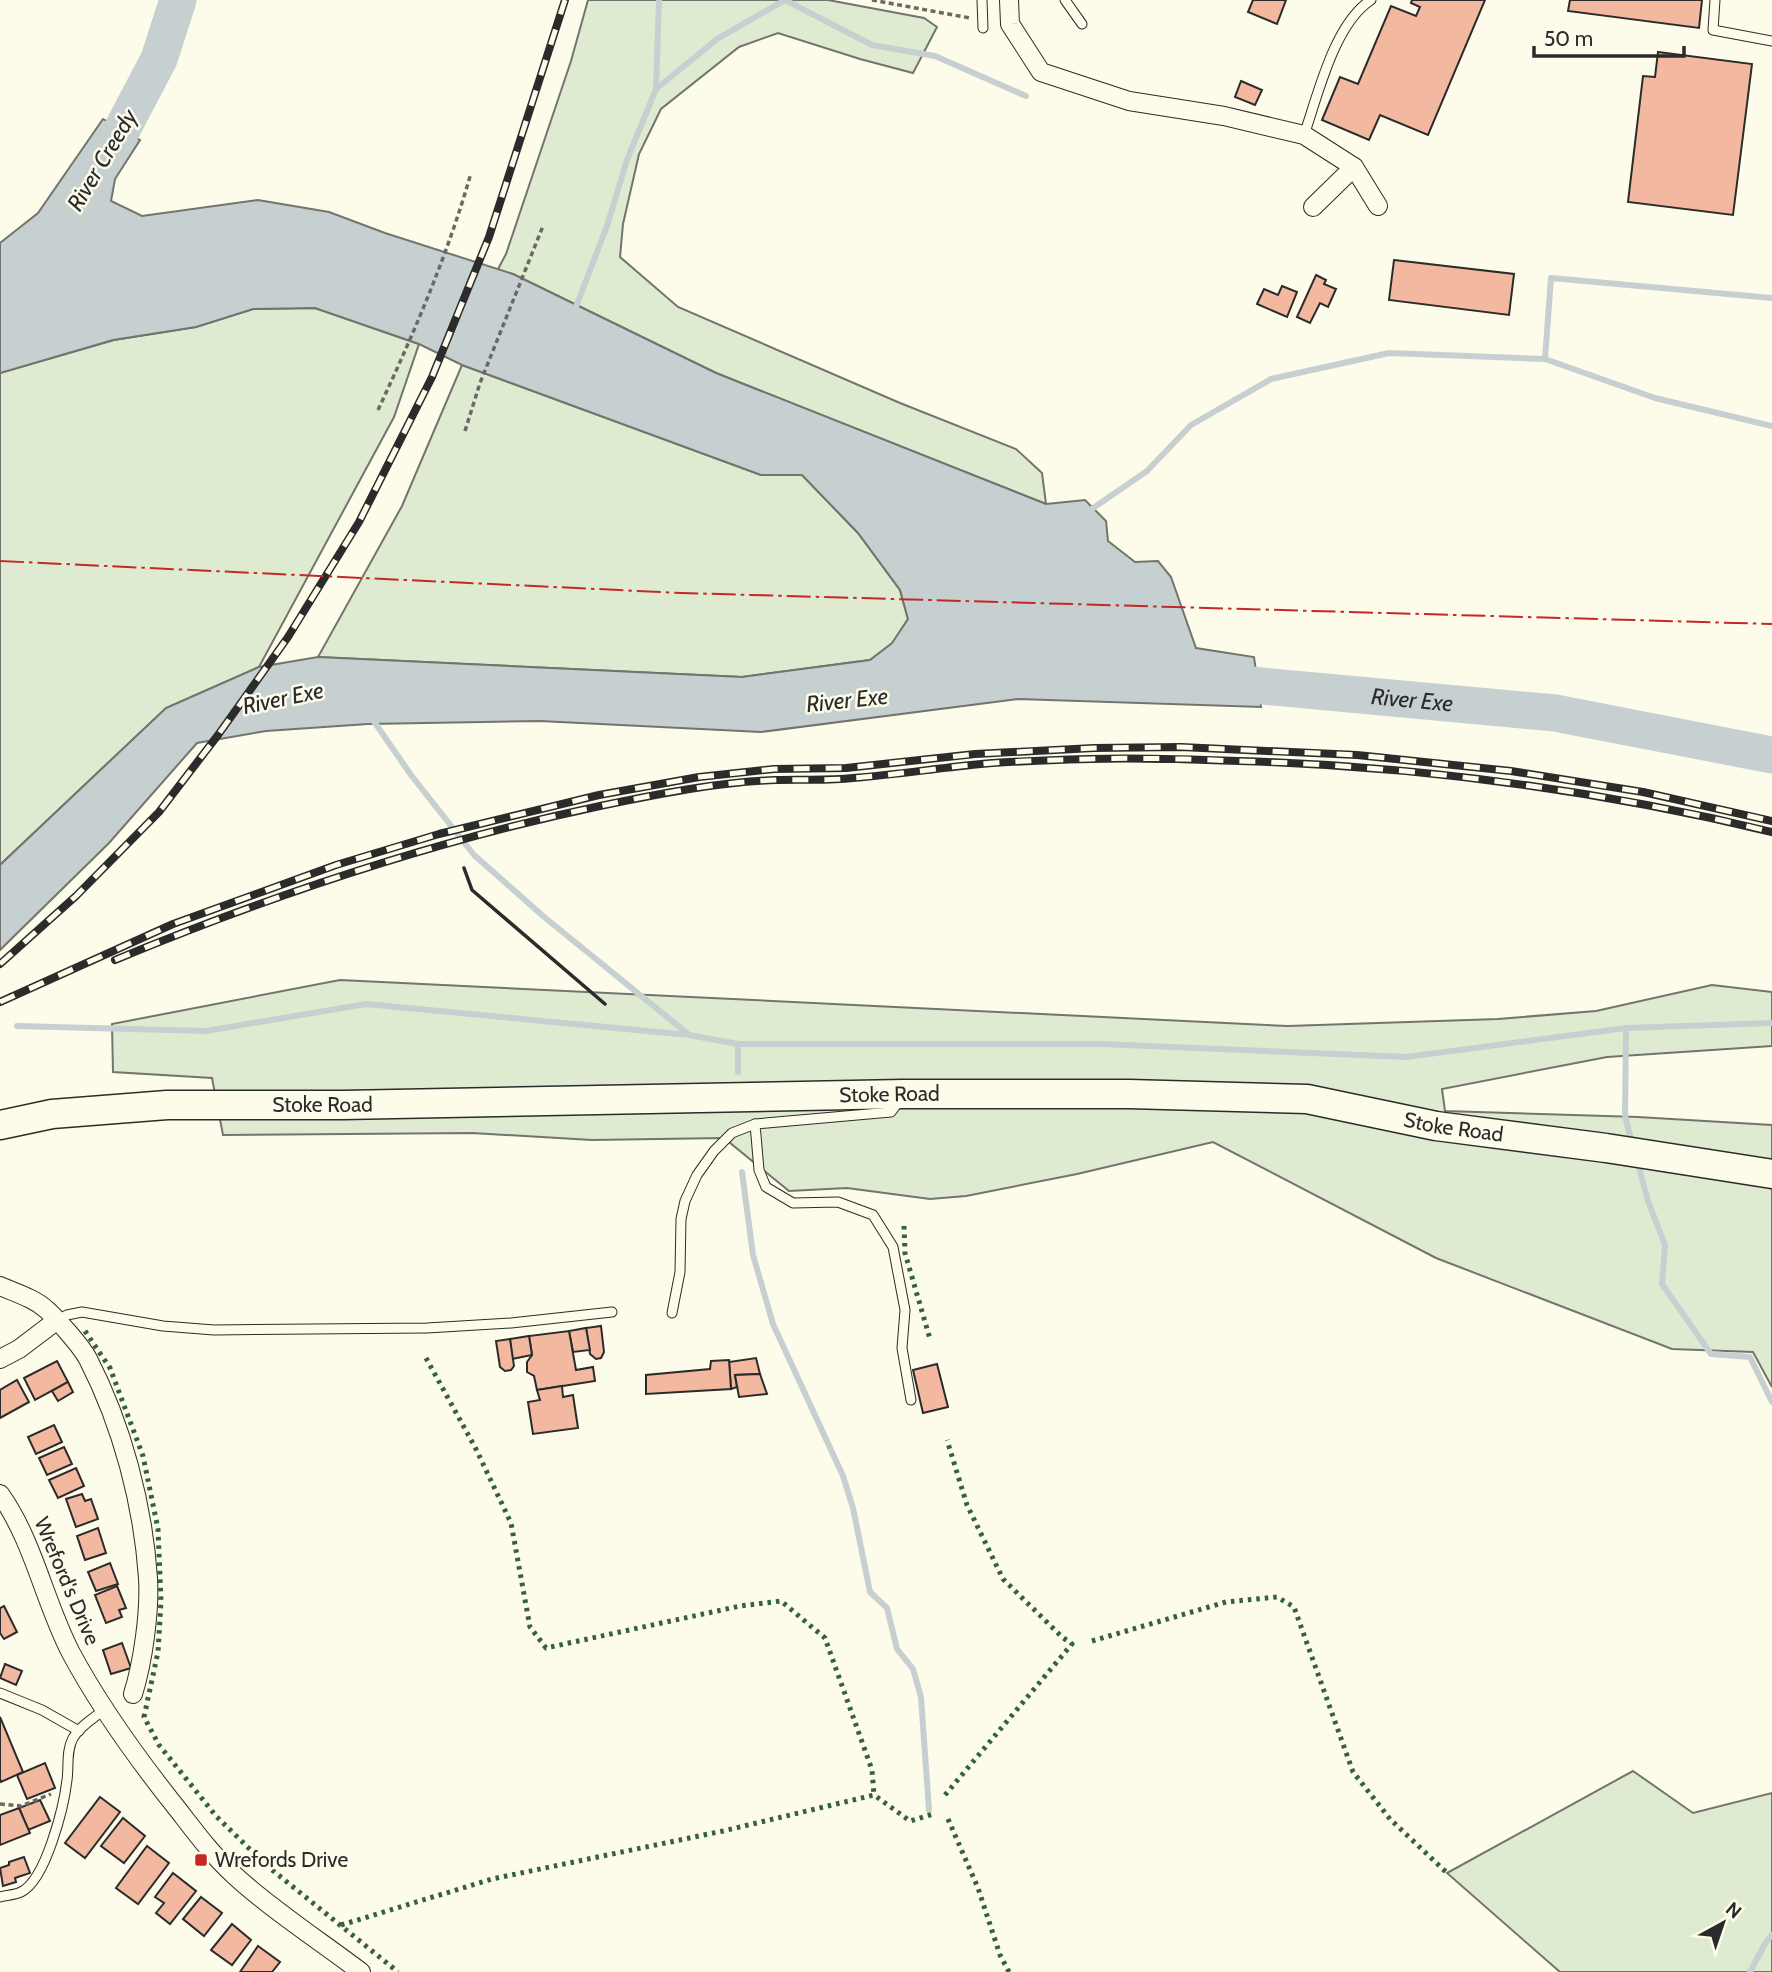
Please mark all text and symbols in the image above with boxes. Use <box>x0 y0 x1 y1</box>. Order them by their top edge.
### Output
scale bar <box>1534 14 1684 58</box>
text: 50 m <box>1544 26 1593 51</box>
water label: River Creedy <box>61 103 144 216</box>
water label: River Exe <box>240 676 326 720</box>
water label: River Exe <box>805 682 889 718</box>
water label: River Exe <box>1370 682 1454 718</box>
street label: Stoke Road <box>839 1081 940 1107</box>
street label: Stoke Road <box>272 1091 373 1117</box>
street label: Stoke Road <box>1401 1107 1505 1147</box>
street label: Wreford's Drive <box>29 1513 106 1649</box>
place label: Wrefords Drive <box>215 1847 348 1872</box>
marker: Wrefords Drive <box>193 1852 209 1868</box>
north arrow <box>1688 1888 1758 1958</box>
text: N <box>1721 1897 1746 1923</box>

